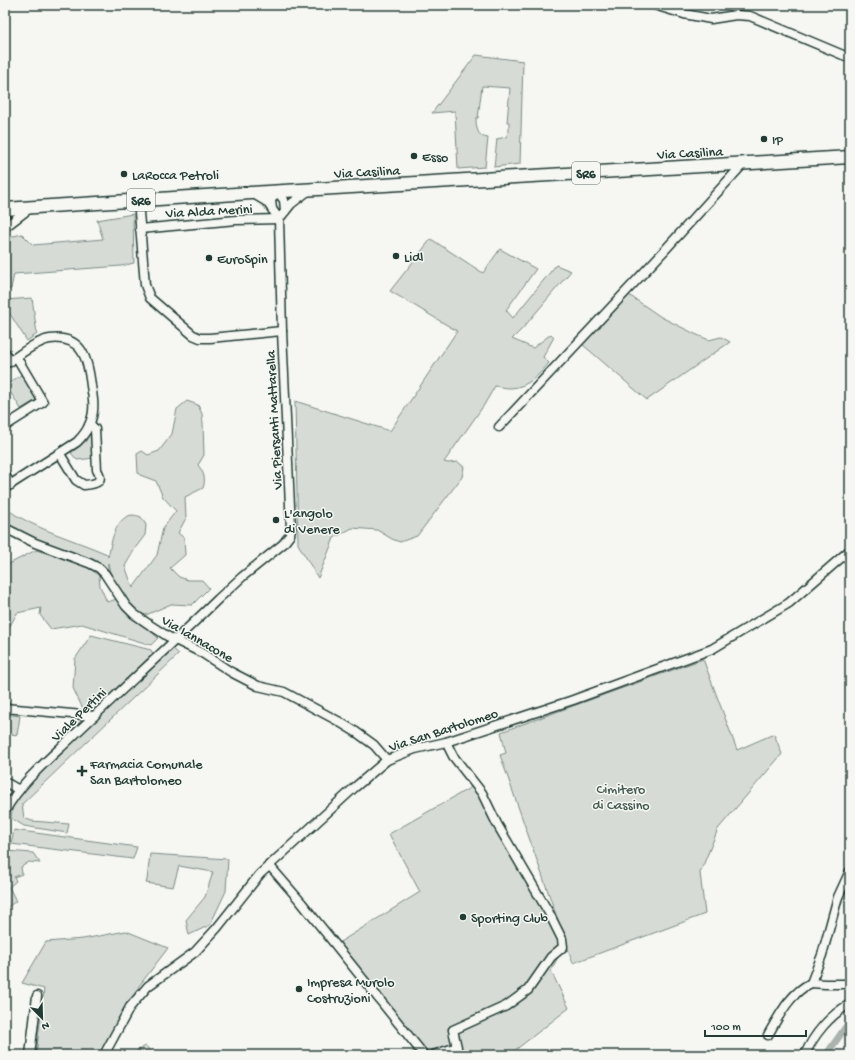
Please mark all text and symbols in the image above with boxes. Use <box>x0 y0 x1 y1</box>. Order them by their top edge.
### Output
place label: IP <box>772 133 783 150</box>
marker: IP <box>759 134 769 144</box>
street label: Via Casilina <box>656 144 725 165</box>
place label: Esso <box>422 150 448 167</box>
marker: Esso <box>409 151 419 161</box>
road number: SR6 <box>572 162 600 184</box>
street label: Via Casilina <box>333 163 402 184</box>
place label: LaRocca Petroli <box>132 168 219 185</box>
marker: LaRocca Petroli <box>119 169 129 179</box>
road number: SR6 <box>127 189 155 211</box>
street label: Via Alda Merini <box>164 202 253 223</box>
place label: Lidl <box>404 250 423 267</box>
marker: Lidl <box>391 251 401 261</box>
place label: EuroSpin <box>217 252 268 269</box>
marker: EuroSpin <box>204 253 214 263</box>
street label: Via Piersanti Mattarella <box>263 349 288 491</box>
place label: L'angolo di Venere <box>284 506 340 539</box>
marker: L'angolo di Venere <box>271 515 281 525</box>
street label: Via Iannacone <box>157 612 236 668</box>
street label: Viale Pertini <box>48 685 111 747</box>
street label: Via San Bartolomeo <box>386 706 501 757</box>
place label: Farmacia Comunale San Bartolomeo <box>89 757 203 790</box>
marker: Farmacia Comunale San Bartolomeo <box>77 766 87 776</box>
park label: Cimitero di Cassino <box>592 782 650 815</box>
place label: Sporting Club <box>471 911 549 928</box>
marker: Sporting Club <box>458 912 468 922</box>
place label: Impresa Murolo Costruzioni <box>307 975 394 1008</box>
marker: Impresa Murolo Costruzioni <box>294 984 304 994</box>
north arrow <box>22 998 62 1038</box>
scale bar <box>705 1012 806 1038</box>
text: N <box>39 1018 51 1032</box>
text: 100 m <box>710 1021 741 1035</box>

